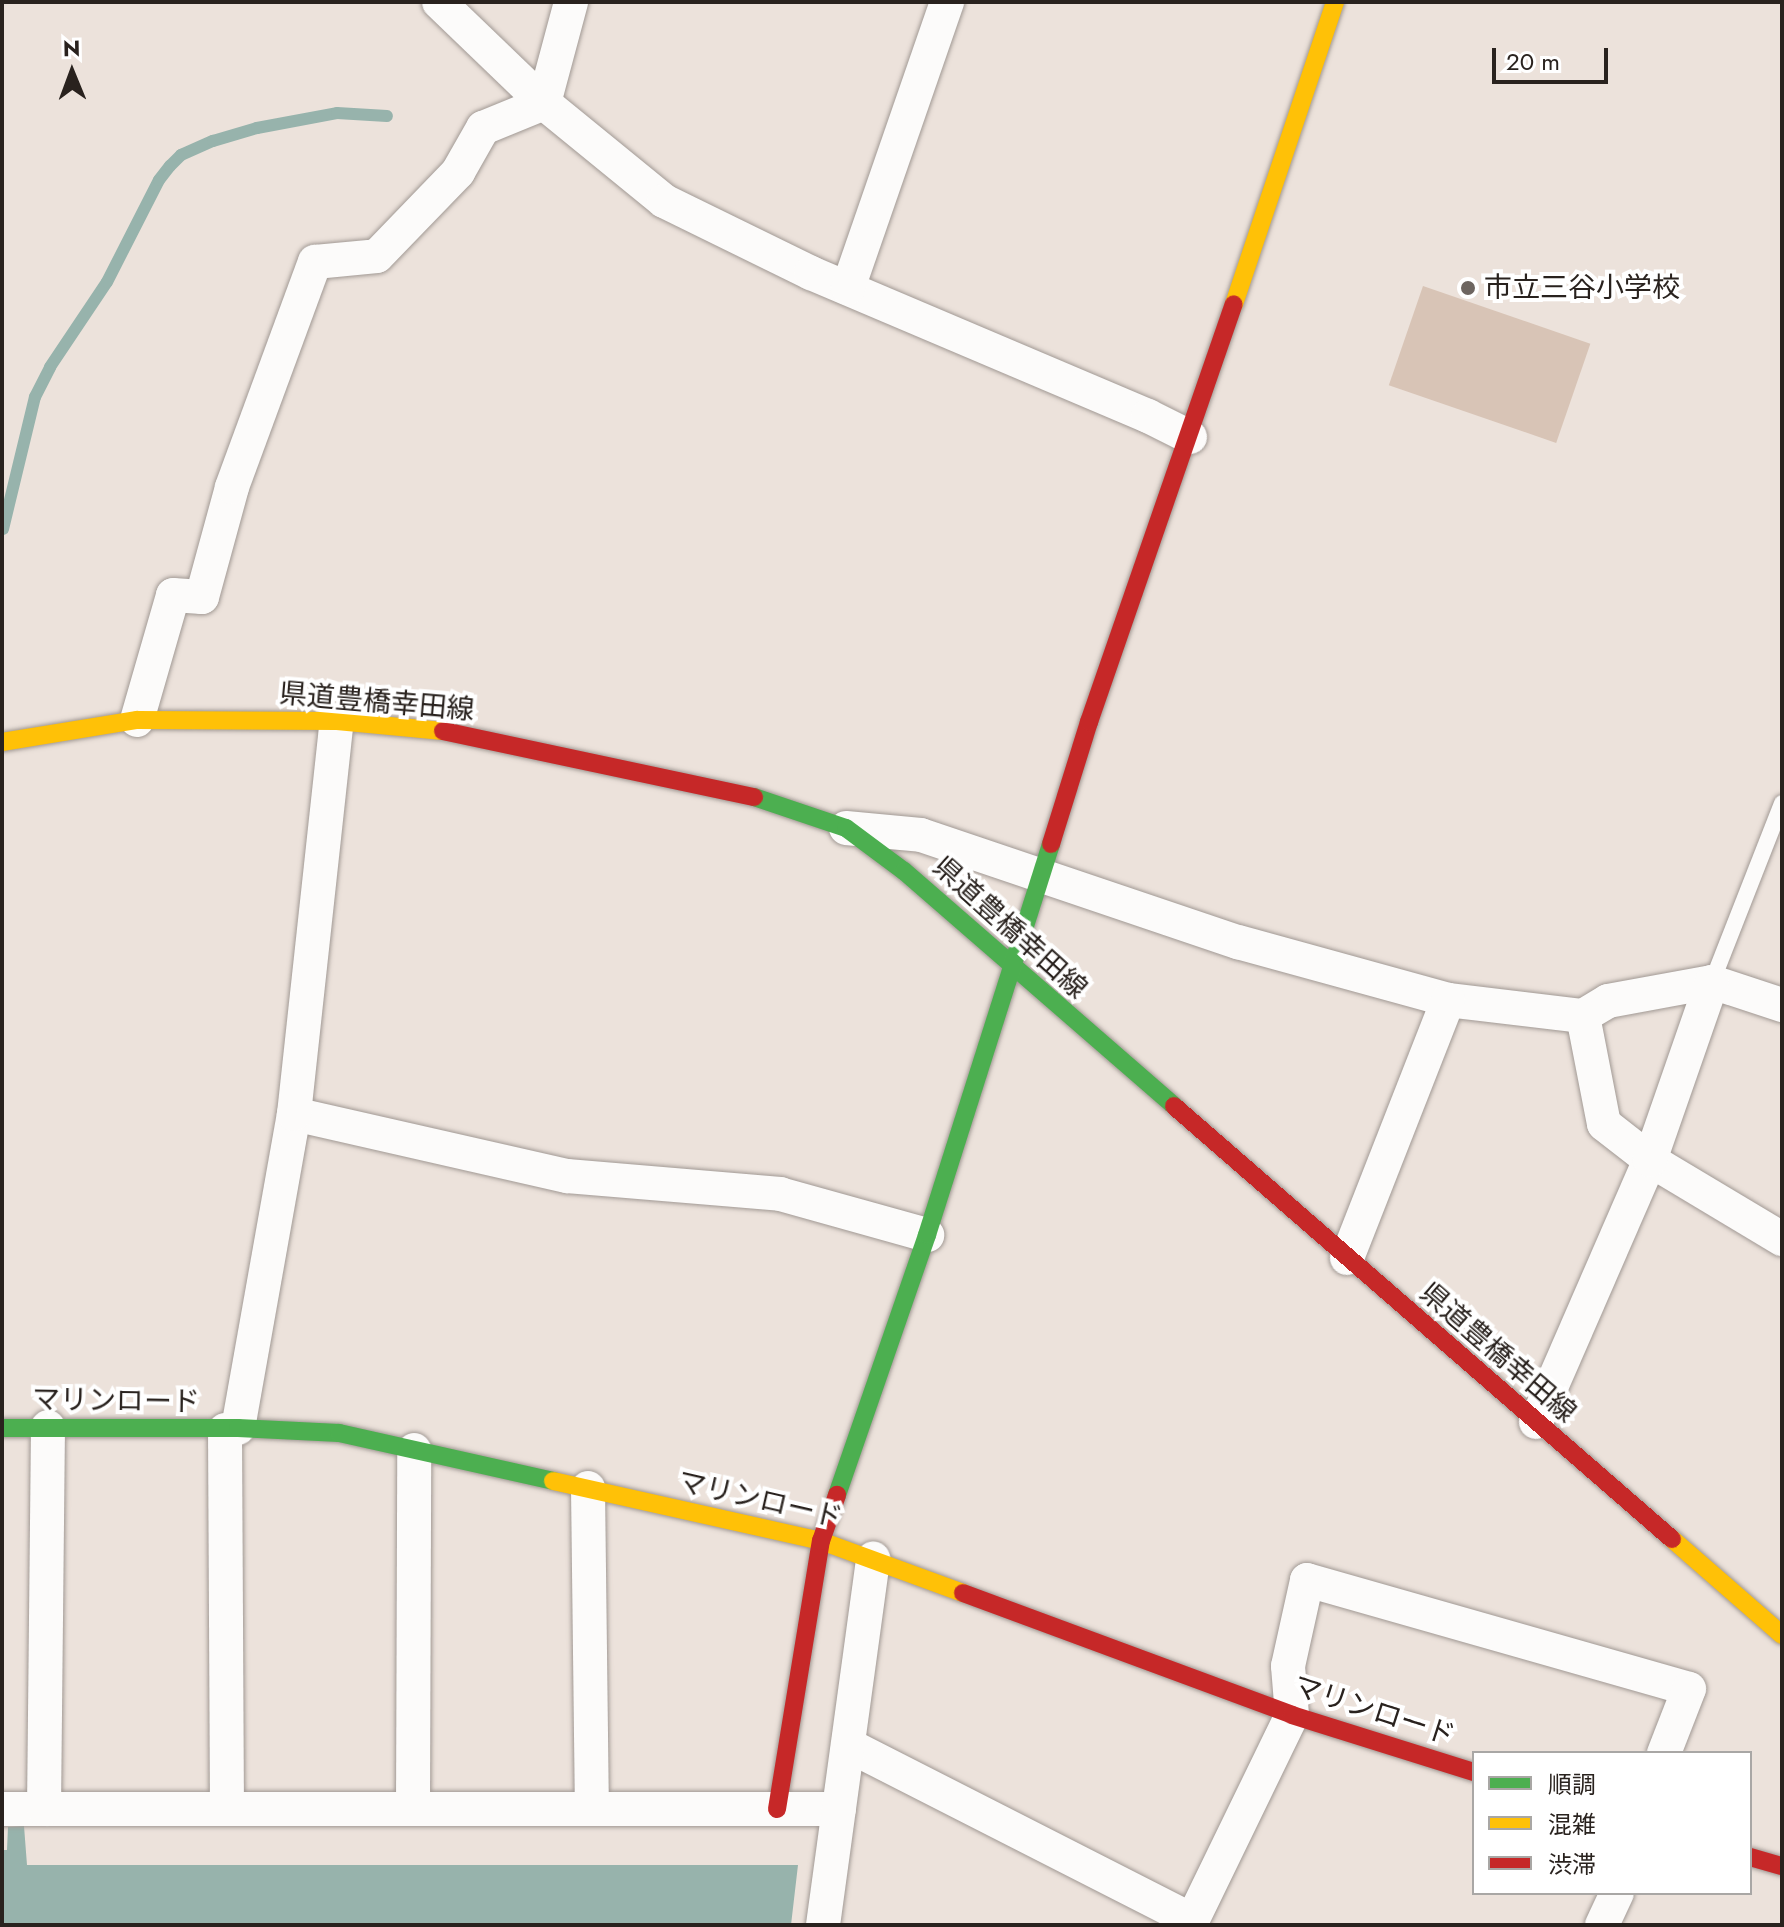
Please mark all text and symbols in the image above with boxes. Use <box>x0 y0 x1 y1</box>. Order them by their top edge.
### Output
north arrow <box>32 32 112 112</box>
text: N <box>63 32 81 64</box>
scale bar <box>1496 32 1612 82</box>
text: 20 m <box>1506 44 1560 79</box>
place label: 市立三谷小学校 <box>1484 271 1680 305</box>
marker: 市立三谷小学校 <box>1459 279 1477 297</box>
street label: 県道豊橋幸田線 <box>278 677 476 727</box>
street label: 県道豊橋幸田線 <box>926 850 1094 1006</box>
street label: 県道豊橋幸田線 <box>1413 1276 1583 1430</box>
street label: マリンロード <box>32 1383 200 1419</box>
street label: マリンロード <box>674 1465 846 1535</box>
street label: マリンロード <box>1289 1669 1459 1753</box>
legend <box>1472 1751 1752 1895</box>
text: 順調 <box>1548 1767 1596 1802</box>
text: 混雑 <box>1548 1807 1596 1842</box>
text: 渋滞 <box>1548 1847 1596 1882</box>

